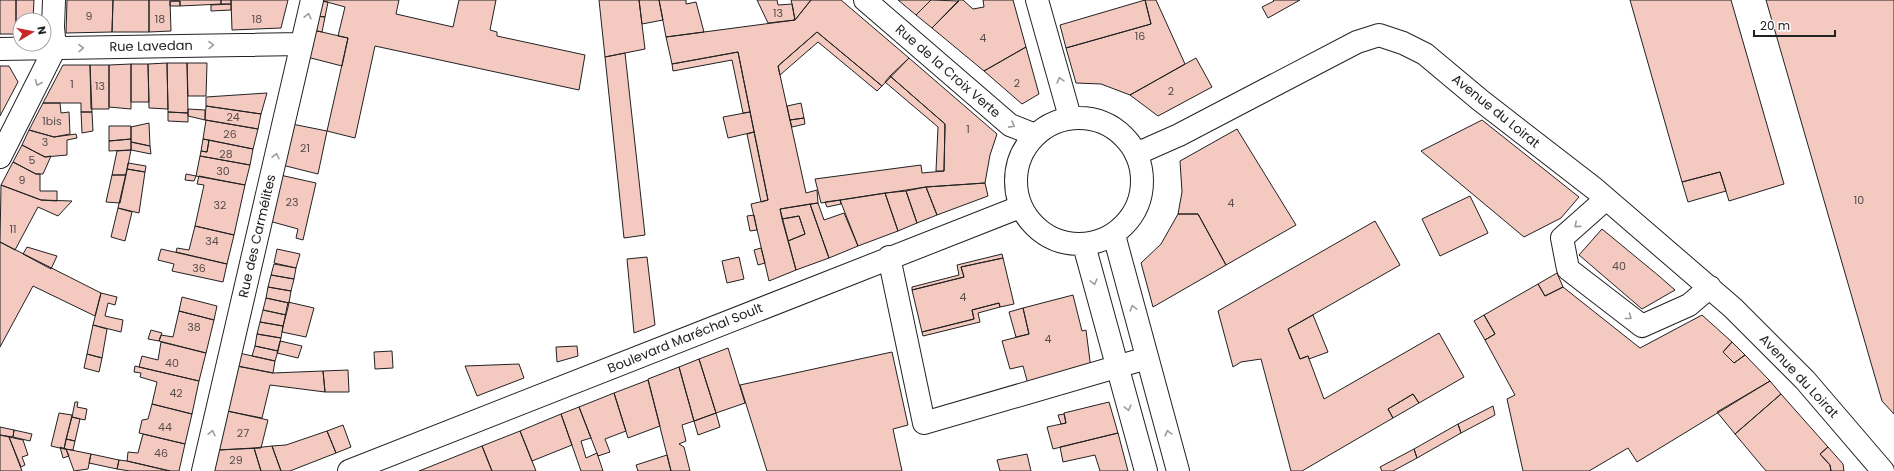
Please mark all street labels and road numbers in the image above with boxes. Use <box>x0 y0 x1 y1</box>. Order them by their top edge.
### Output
street label: Rue de la Croix Verte <box>891 20 1005 122</box>
street label: Rue Lavedan <box>109 36 193 56</box>
street label: Avenue du Loirat <box>1448 70 1544 153</box>
street label: Rue des Carmélites <box>234 172 280 300</box>
street label: Boulevard Maréchal Soult <box>605 298 766 378</box>
street label: Avenue du Loirat <box>1755 330 1843 422</box>

